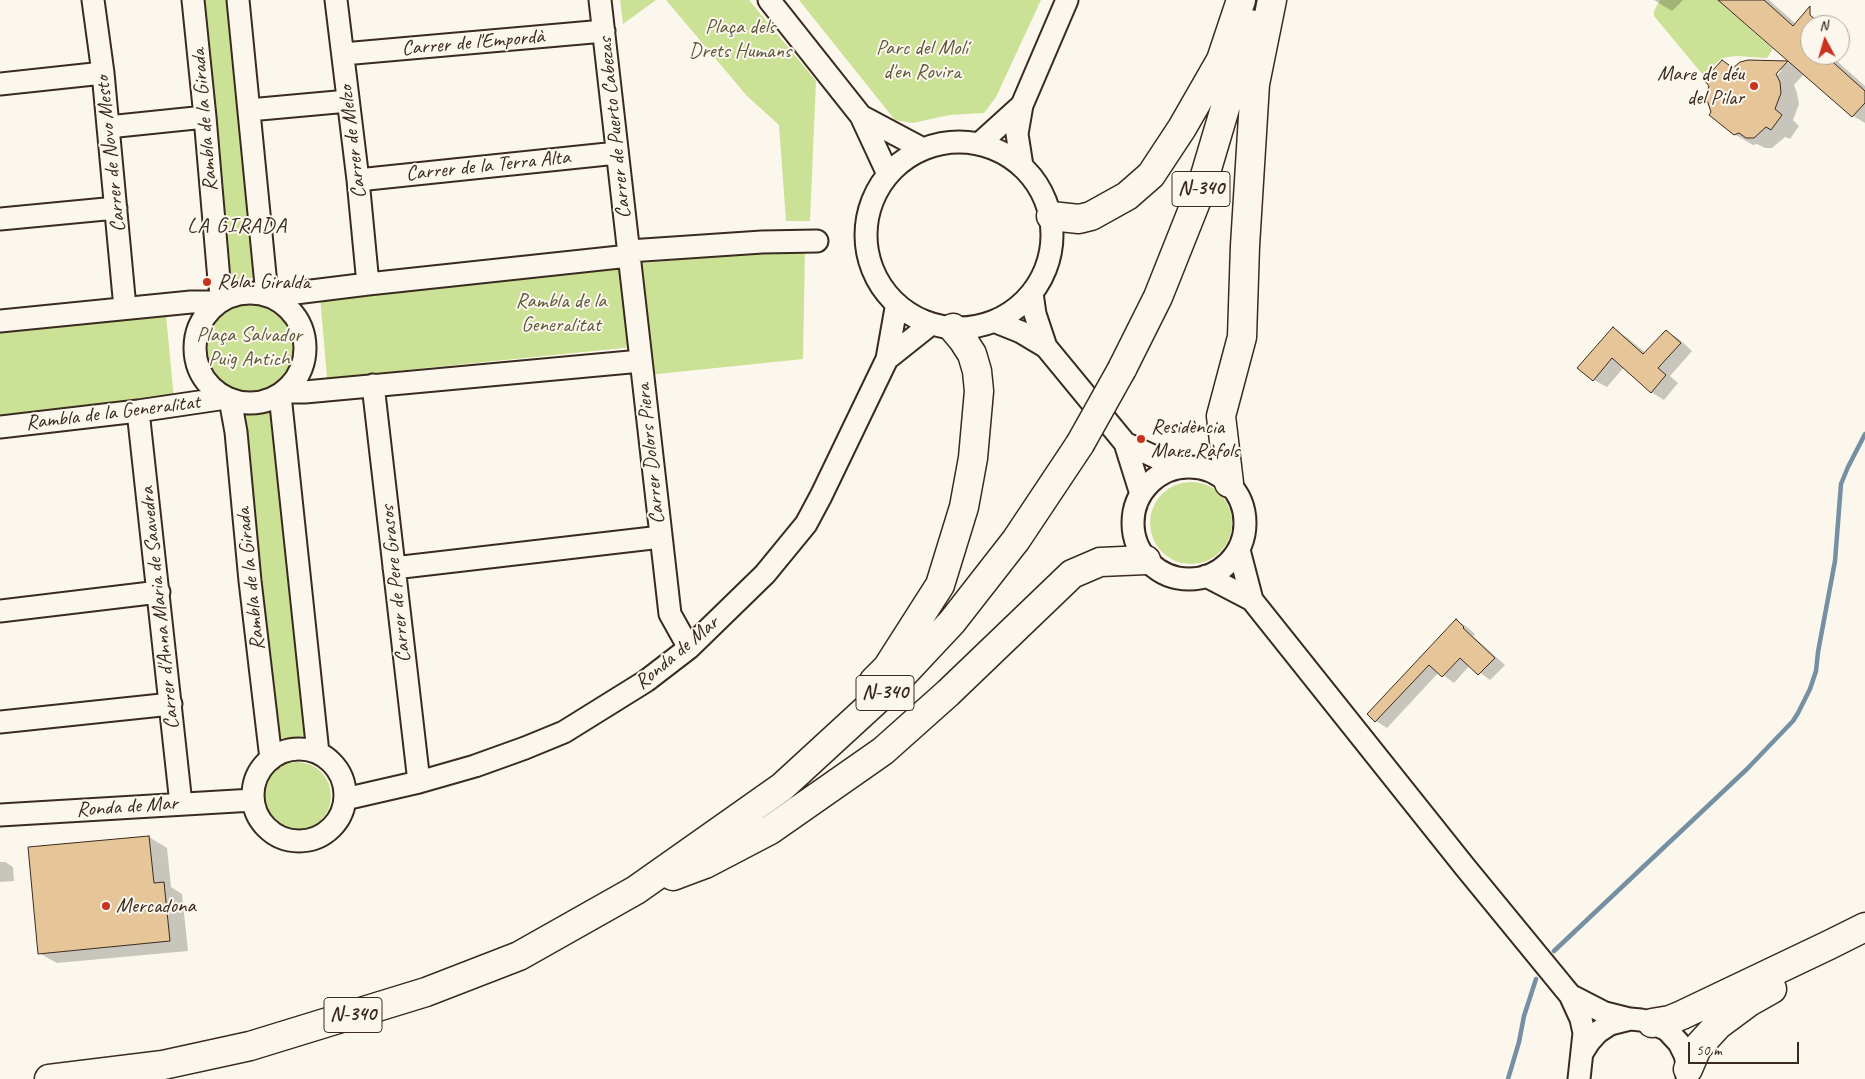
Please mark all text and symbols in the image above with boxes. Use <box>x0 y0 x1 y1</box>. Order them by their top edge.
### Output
park label: Plaça dels Drets Humans <box>689 14 791 64</box>
north arrow <box>1800 15 1850 65</box>
text: N <box>1818 17 1829 34</box>
street label: Carrer de l'Empordà <box>401 24 545 62</box>
park label: Parc del Molí d'en Rovira <box>876 35 968 85</box>
street label: Carrer de Puerto Cabezas <box>593 36 637 220</box>
street label: Rambla de la Girada <box>186 47 224 193</box>
place label: Mare de déu del Pilar <box>1657 61 1744 111</box>
street label: Carrer de Novo Mesto <box>90 75 132 233</box>
marker: Mare de déu del Pilar <box>1748 80 1760 92</box>
street label: Carrer de Melzo <box>334 84 372 200</box>
street label: Carrer de la Terra Alta <box>405 145 571 187</box>
road number: N-340 <box>1172 172 1230 206</box>
district label: LA GIRADA <box>186 213 288 239</box>
place label: Rbla. Giralda <box>217 269 310 295</box>
marker: Rbla. Giralda <box>201 276 213 288</box>
park label: Rambla de la Generalitat <box>515 288 607 338</box>
park label: Plaça Salvador Puig Antich <box>196 322 302 372</box>
street label: Carrer Dolors Piera <box>631 383 671 525</box>
street label: Rambla de la Generalitat <box>24 390 202 436</box>
place label: Residència Mare Ràfols <box>1151 414 1239 464</box>
marker: Residència Mare Ràfols <box>1135 433 1147 445</box>
street label: Carrer d'Anna Maria de Saavedra <box>135 485 185 731</box>
street label: Carrer de Pere Grasos <box>375 504 417 664</box>
street label: Rambla de la Girada <box>231 506 271 652</box>
street label: Ronda de Mar <box>630 611 724 695</box>
road number: N-340 <box>856 676 914 710</box>
street label: Ronda de Mar <box>75 791 179 823</box>
place label: Mercadona <box>116 893 196 919</box>
marker: Mercadona <box>100 900 112 912</box>
road number: N-340 <box>324 998 382 1032</box>
scale bar <box>1690 1032 1801 1064</box>
text: 50 m <box>1696 1041 1722 1060</box>

